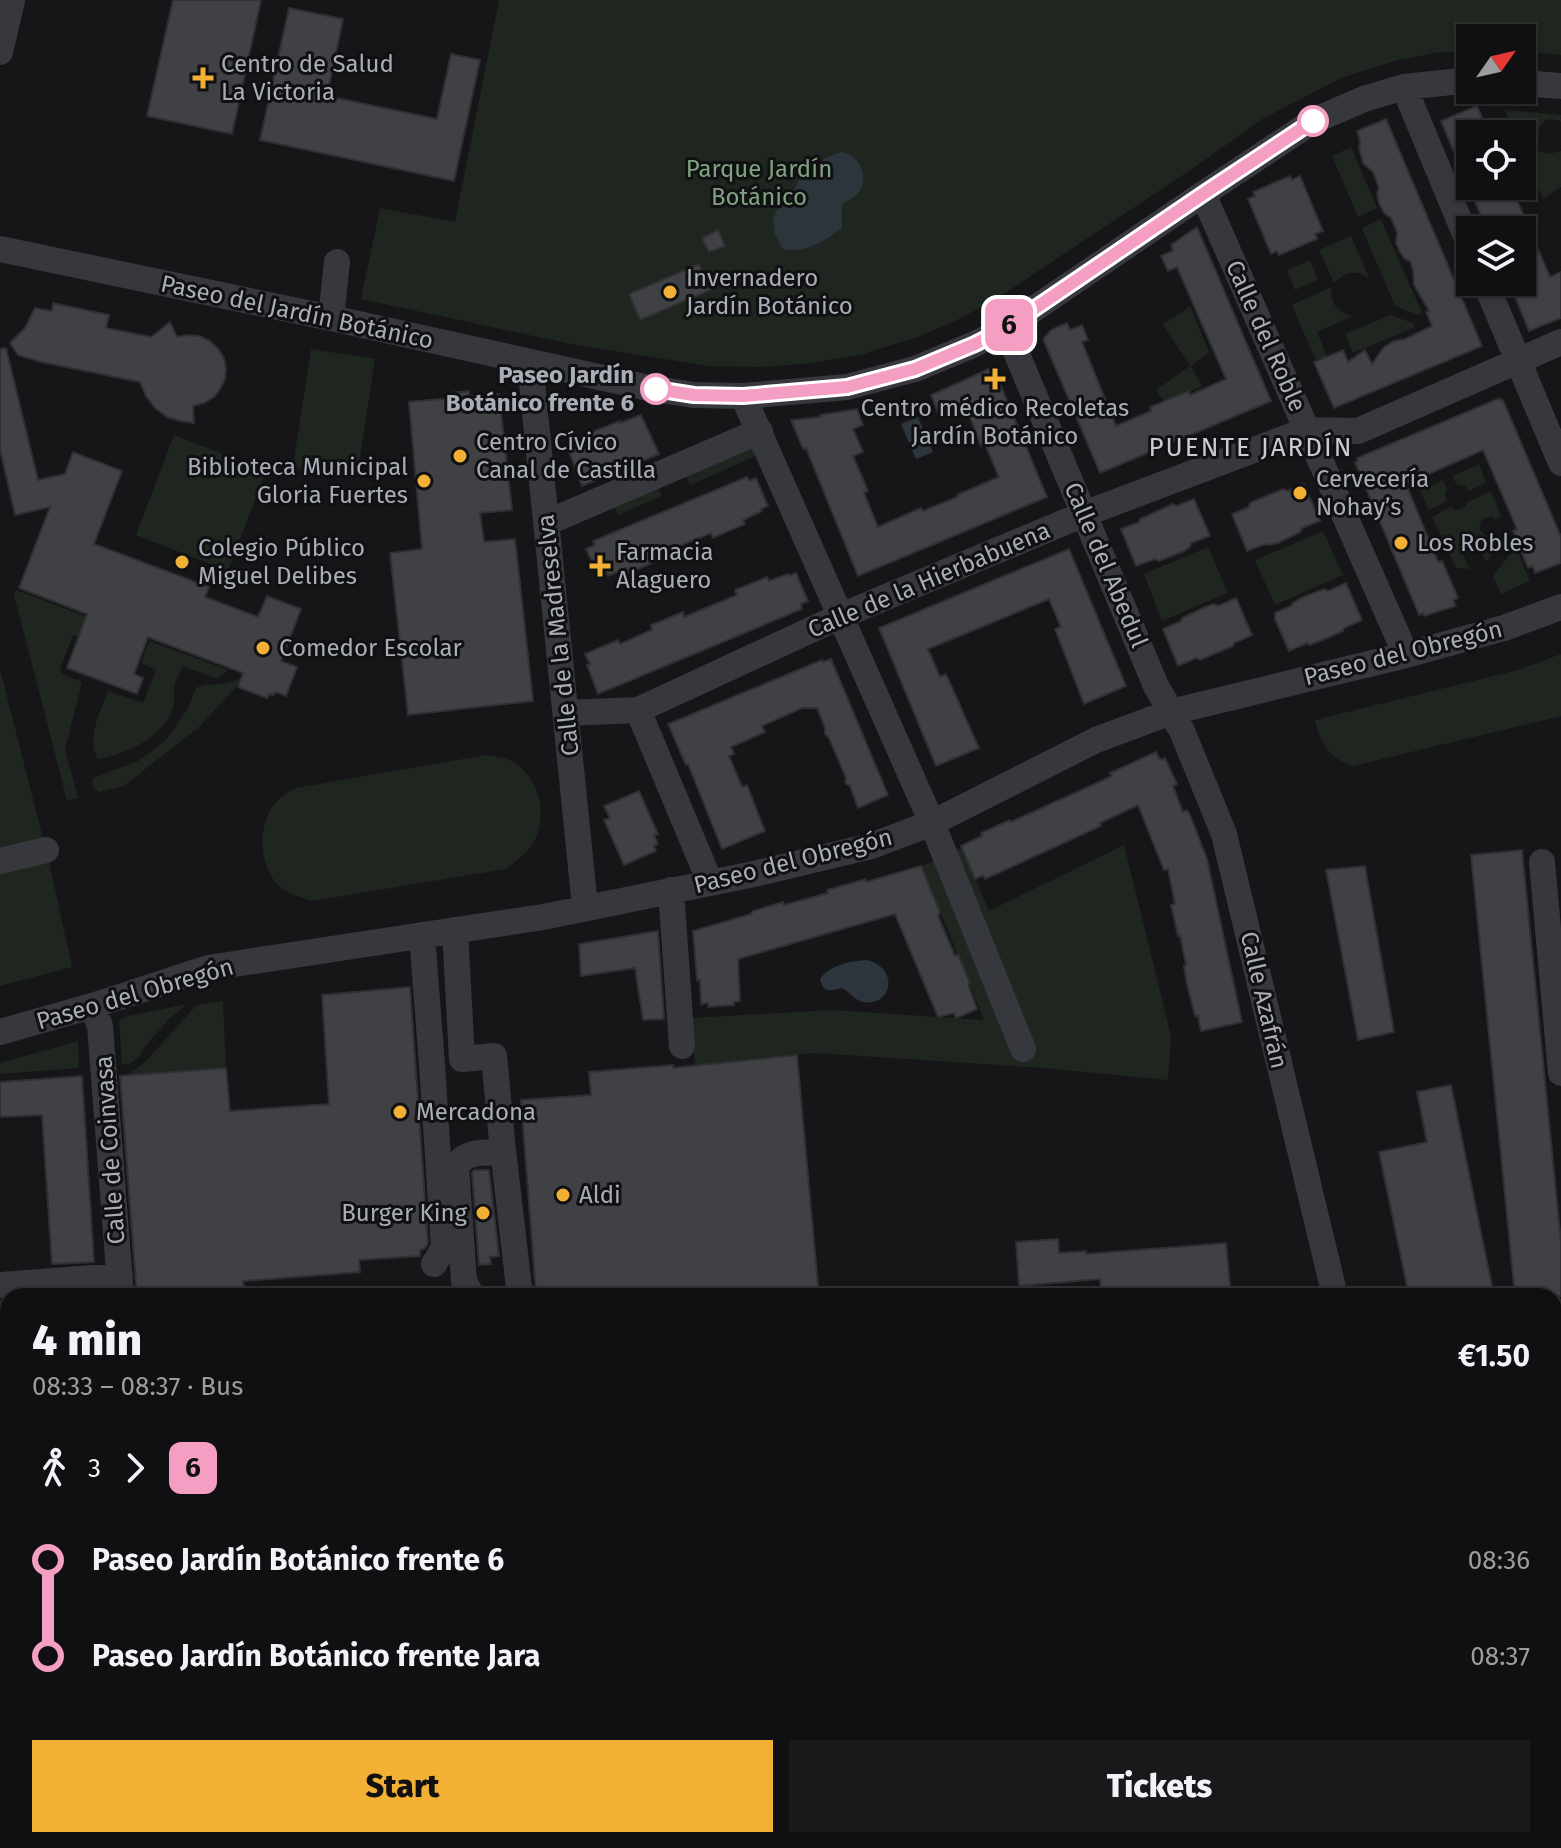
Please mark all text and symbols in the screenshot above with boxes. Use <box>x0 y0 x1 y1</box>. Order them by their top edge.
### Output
north arrow <box>1456 24 1536 104</box>
map controls <box>1456 24 1536 296</box>
place label: Centro de Salud La Victoria <box>221 50 394 106</box>
marker: Centro de Salud La Victoria <box>192 67 214 89</box>
unlabelled marker <box>1298 106 1328 136</box>
button: locate <box>1456 120 1536 200</box>
park label: Parque Jardín Botánico <box>686 155 832 211</box>
button: layers <box>1456 216 1536 296</box>
street label: Calle del Roble <box>1220 256 1312 416</box>
place label: Invernadero Jardín Botánico <box>686 264 853 320</box>
street label: Paseo del Jardín Botánico <box>158 269 436 355</box>
marker: Invernadero Jardín Botánico <box>661 283 679 301</box>
line badge: 6 <box>983 299 1035 351</box>
text: 6 <box>1001 308 1017 341</box>
place label: Paseo Jardín Botánico frente 6 <box>446 361 634 417</box>
marker: Centro médico Recoletas Jardín Botánico <box>984 368 1006 390</box>
marker: Paseo Jardín Botánico frente 6 <box>641 374 671 404</box>
place label: Centro médico Recoletas Jardín Botánico <box>861 394 1129 450</box>
place label: Centro Cívico Canal de Castilla <box>476 428 656 484</box>
district label: PUENTE JARDÍN <box>1149 432 1353 463</box>
marker: Centro Cívico Canal de Castilla <box>451 447 469 465</box>
place label: Biblioteca Municipal Gloria Fuertes <box>187 453 408 509</box>
place label: Cervecería Nohay’s <box>1316 465 1429 521</box>
marker: Biblioteca Municipal Gloria Fuertes <box>415 472 433 490</box>
street label: Calle del Abedul <box>1059 478 1153 652</box>
marker: Cervecería Nohay’s <box>1291 484 1309 502</box>
street label: Calle de la Madreselva <box>531 513 585 757</box>
street label: Calle de la Hierbabuena <box>804 516 1054 644</box>
place label: Los Robles <box>1417 529 1534 557</box>
place label: Colegio Público Miguel Delibes <box>198 534 365 590</box>
marker: Los Robles <box>1392 534 1410 552</box>
place label: Farmacia Alaguero <box>616 538 714 594</box>
marker: Colegio Público Miguel Delibes <box>173 553 191 571</box>
marker: Farmacia Alaguero <box>591 557 609 575</box>
street label: Paseo del Obregón <box>1301 615 1505 691</box>
place label: Comedor Escolar <box>279 634 463 662</box>
marker: Comedor Escolar <box>254 639 272 657</box>
street label: Paseo del Obregón <box>691 823 895 899</box>
street label: Calle Azafrán <box>1235 929 1293 1071</box>
street label: Paseo del Obregón <box>33 952 237 1036</box>
street label: Calle de Coinvasa <box>89 1055 131 1245</box>
place label: Mercadona <box>416 1098 536 1126</box>
marker: Mercadona <box>391 1103 409 1121</box>
place label: Aldi <box>579 1181 621 1209</box>
marker: Aldi <box>554 1186 572 1204</box>
place label: Burger King <box>341 1199 468 1227</box>
marker: Burger King <box>474 1204 492 1222</box>
text: 4 min <box>32 1314 142 1367</box>
text: €1.50 <box>1458 1338 1530 1374</box>
text: 08:33 – 08:37 · Bus <box>32 1371 243 1402</box>
icon: walk <box>32 1446 76 1490</box>
icon: forward <box>113 1446 157 1490</box>
text: 6 <box>185 1451 201 1484</box>
text: 3 <box>88 1453 101 1484</box>
text: Paseo Jardín Botánico frente 6 <box>92 1542 504 1578</box>
text: 08:36 <box>1468 1545 1530 1576</box>
text: Paseo Jardín Botánico frente Jara <box>92 1638 541 1674</box>
text: 08:37 <box>1470 1641 1530 1672</box>
button: Start <box>32 1740 773 1832</box>
button: Tickets <box>789 1740 1530 1832</box>

